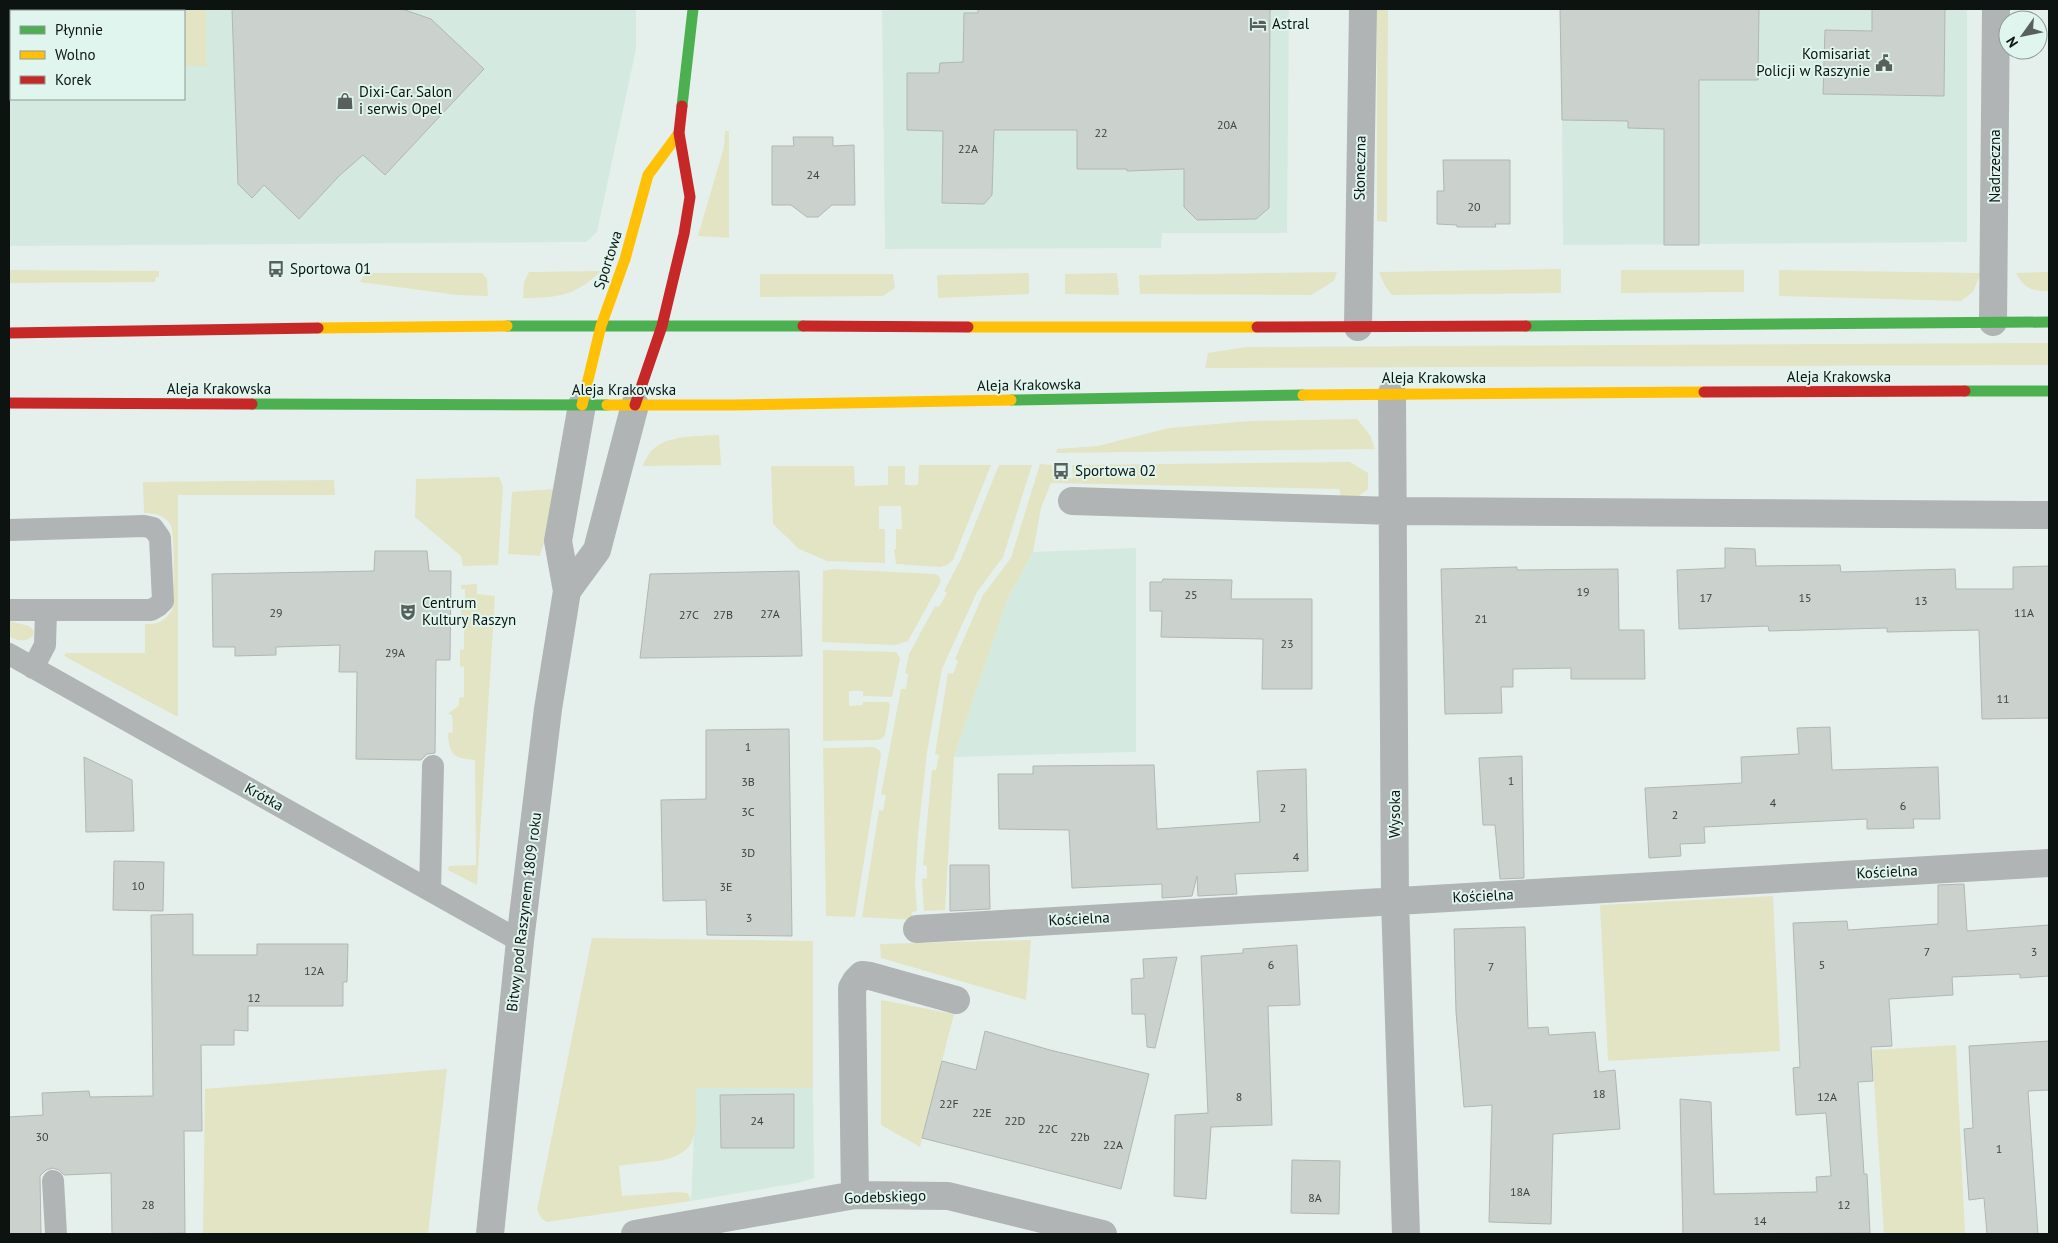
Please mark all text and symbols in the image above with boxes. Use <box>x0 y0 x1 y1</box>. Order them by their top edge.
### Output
legend <box>10 10 185 100</box>
north arrow <box>1998 10 2048 60</box>
hotel icon: Astral <box>1248 14 1268 34</box>
place label: Astral <box>1272 14 1310 33</box>
text: Płynnie <box>55 20 103 39</box>
text: N <box>2002 33 2022 51</box>
place label: Komisariat Policji w Raszynie <box>1756 44 1870 80</box>
text: Wolno <box>55 45 95 64</box>
public building icon: Komisariat Policji w Raszynie <box>1874 53 1894 73</box>
text: Korek <box>55 70 92 89</box>
place label: Dixi-Car. Salon i serwis Opel <box>359 82 452 118</box>
shop icon: Dixi-Car. Salon i serwis Opel <box>335 91 355 111</box>
house number: 20A <box>1217 117 1237 132</box>
house number: 22 <box>1094 125 1108 140</box>
street label: Nadrzeczna <box>1985 129 2004 203</box>
street label: Słoneczna <box>1349 135 1370 201</box>
house number: 22A <box>958 141 978 156</box>
house number: 24 <box>806 167 820 182</box>
house number: 20 <box>1467 199 1481 214</box>
street label: Sportowa <box>589 228 626 292</box>
bus stop icon: Sportowa 01 <box>266 259 286 279</box>
place label: Sportowa 01 <box>290 259 371 278</box>
street label: Aleja Krakowska <box>1787 367 1891 386</box>
street label: Aleja Krakowska <box>1382 368 1486 387</box>
street label: Aleja Krakowska <box>977 374 1081 395</box>
street label: Aleja Krakowska <box>167 379 271 398</box>
street label: Aleja Krakowska <box>572 380 676 399</box>
bus stop icon: Sportowa 02 <box>1051 461 1071 481</box>
place label: Sportowa 02 <box>1075 461 1156 480</box>
house number: 19 <box>1576 584 1590 599</box>
house number: 25 <box>1184 587 1198 602</box>
house number: 17 <box>1699 590 1713 605</box>
house number: 15 <box>1798 590 1812 605</box>
place label: Centrum Kultury Raszyn <box>422 593 516 629</box>
house number: 13 <box>1914 593 1928 608</box>
theatre icon: Centrum Kultury Raszyn <box>398 602 418 622</box>
house number: 29 <box>269 605 283 620</box>
house number: 11A <box>2014 605 2034 620</box>
house number: 27A <box>760 606 780 621</box>
house number: 27C <box>679 607 699 622</box>
house number: 27B <box>713 607 733 622</box>
house number: 21 <box>1474 611 1488 626</box>
house number: 23 <box>1280 636 1294 651</box>
house number: 29A <box>385 645 405 660</box>
house number: 11 <box>1996 691 2010 706</box>
house number: 1 <box>745 739 751 754</box>
house number: 1 <box>1508 773 1514 788</box>
house number: 3B <box>741 774 755 789</box>
street label: Krótka <box>241 778 287 815</box>
street label: Wysoka <box>1385 790 1404 838</box>
house number: 4 <box>1770 795 1777 810</box>
house number: 6 <box>1900 798 1906 813</box>
house number: 2 <box>1280 800 1286 815</box>
house number: 3C <box>741 804 755 819</box>
house number: 2 <box>1672 807 1678 822</box>
street label: Bitwy pod Raszynem 1809 roku <box>502 811 545 1013</box>
house number: 3D <box>741 845 755 860</box>
house number: 4 <box>1293 849 1300 864</box>
street label: Kościelna <box>1856 860 1918 883</box>
house number: 10 <box>131 878 145 893</box>
house number: 3E <box>720 879 732 894</box>
street label: Kościelna <box>1452 884 1514 907</box>
street label: Kościelna <box>1048 907 1110 930</box>
house number: 3 <box>746 910 752 925</box>
house number: 7 <box>1924 944 1930 959</box>
house number: 3 <box>2031 944 2037 959</box>
house number: 6 <box>1268 957 1274 972</box>
house number: 5 <box>1819 957 1825 972</box>
house number: 7 <box>1488 959 1494 974</box>
house number: 12A <box>304 963 324 978</box>
house number: 12 <box>247 990 261 1005</box>
house number: 18 <box>1592 1086 1606 1101</box>
house number: 8 <box>1236 1089 1242 1104</box>
house number: 12A <box>1817 1089 1837 1104</box>
house number: 22F <box>939 1096 959 1111</box>
house number: 22E <box>972 1105 992 1120</box>
house number: 24 <box>750 1113 764 1128</box>
house number: 22D <box>1005 1113 1026 1128</box>
house number: 22C <box>1038 1121 1058 1136</box>
house number: 30 <box>35 1129 49 1144</box>
house number: 22b <box>1070 1129 1090 1144</box>
house number: 22A <box>1103 1137 1123 1152</box>
house number: 1 <box>1996 1141 2002 1156</box>
house number: 18A <box>1510 1184 1530 1199</box>
street label: Godebskiego <box>844 1186 926 1207</box>
house number: 8A <box>1308 1190 1322 1205</box>
house number: 28 <box>141 1197 155 1212</box>
house number: 12 <box>1837 1197 1851 1212</box>
house number: 14 <box>1753 1213 1767 1228</box>

